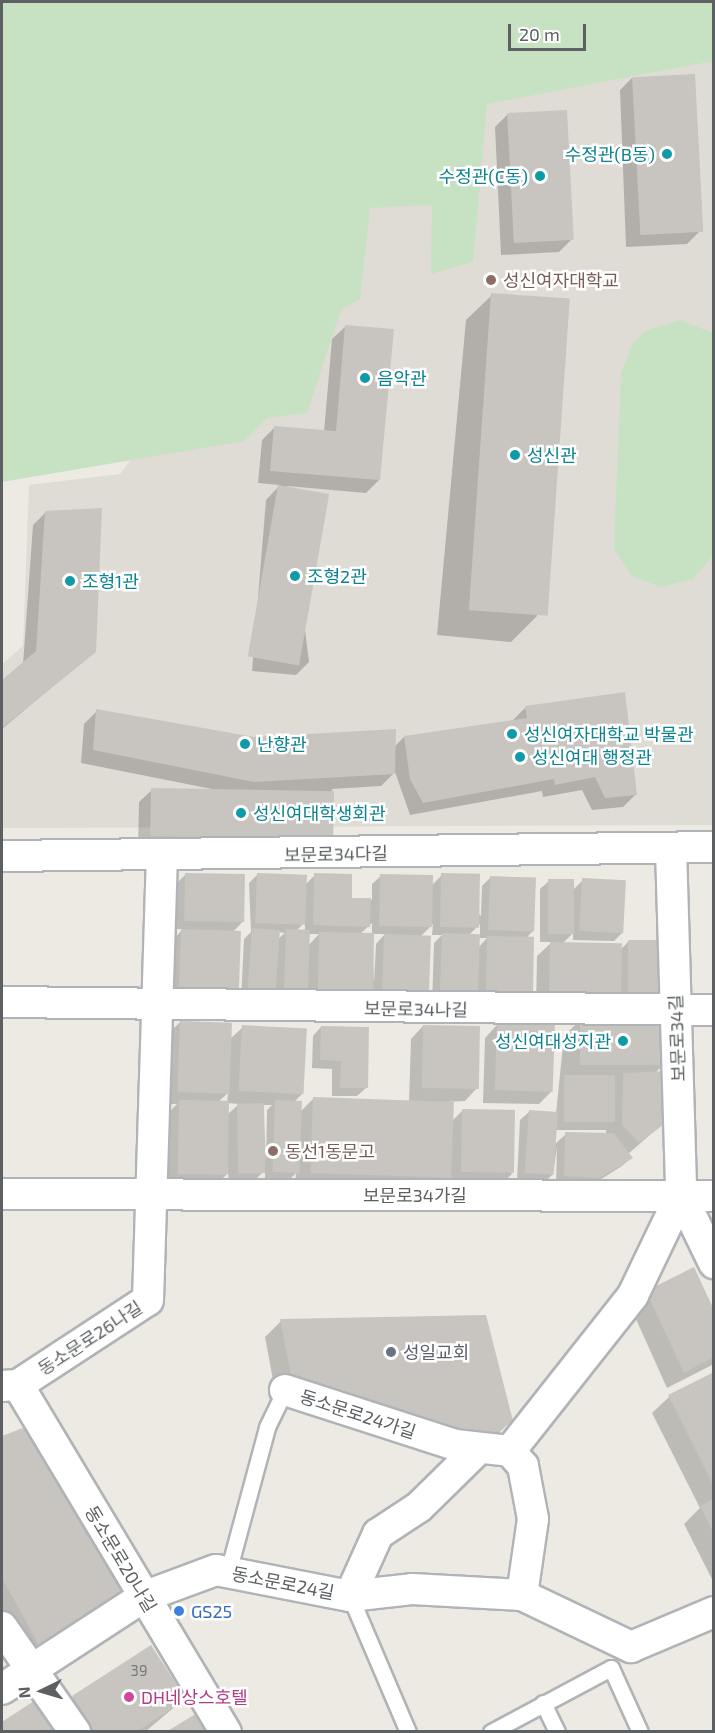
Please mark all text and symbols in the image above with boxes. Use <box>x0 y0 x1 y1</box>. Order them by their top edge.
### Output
scale bar <box>511 12 589 50</box>
text: 20 m <box>519 23 560 45</box>
place label: 수정관(B동) <box>565 143 655 165</box>
marker: 수정관(B동) <box>660 147 674 161</box>
place label: 수정관(C동) <box>439 165 528 187</box>
marker: 수정관(C동) <box>533 169 547 183</box>
place label: 성신여자대학교 <box>503 269 619 291</box>
marker: 성신여자대학교 <box>484 273 498 287</box>
place label: 음악관 <box>377 367 427 389</box>
marker: 음악관 <box>358 371 372 385</box>
place label: 성신관 <box>527 444 577 466</box>
marker: 성신관 <box>508 448 522 462</box>
place label: 조형2관 <box>307 565 367 587</box>
marker: 조형2관 <box>288 569 302 583</box>
place label: 조형1관 <box>82 570 139 592</box>
marker: 조형1관 <box>63 574 77 588</box>
place label: 성신여자대학교 박물관 <box>524 723 694 745</box>
marker: 성신여자대학교 박물관 <box>505 727 519 741</box>
place label: 난향관 <box>257 733 307 755</box>
marker: 난향관 <box>238 737 252 751</box>
place label: 성신여대 행정관 <box>532 746 652 768</box>
marker: 성신여대 행정관 <box>513 750 527 764</box>
place label: 성신여대학생회관 <box>253 802 385 824</box>
marker: 성신여대학생회관 <box>234 806 248 820</box>
street label: 보문로34다길 <box>284 842 388 866</box>
street label: 보문로34길 <box>665 994 689 1082</box>
street label: 보문로34나길 <box>364 997 468 1021</box>
place label: 성신여대성지관 <box>495 1030 611 1052</box>
marker: 성신여대성지관 <box>616 1034 630 1048</box>
place label: 동선1동문고 <box>285 1140 375 1162</box>
marker: 동선1동문고 <box>266 1144 280 1158</box>
street label: 보문로34가길 <box>363 1184 467 1206</box>
street label: 동소문로26나길 <box>34 1296 146 1380</box>
place label: 성일교회 <box>403 1341 469 1363</box>
marker: 성일교회 <box>384 1345 398 1359</box>
street label: 동소문로24가길 <box>297 1385 419 1443</box>
street label: 동소문로20나길 <box>81 1502 161 1616</box>
street label: 동소문로24길 <box>230 1562 336 1604</box>
place label: GS25 <box>191 1600 232 1622</box>
marker: GS25 <box>172 1604 186 1618</box>
north arrow <box>12 1661 72 1721</box>
house number: 39 <box>131 1662 147 1680</box>
text: N <box>14 1686 34 1699</box>
place label: DH네상스호텔 <box>141 1686 248 1708</box>
marker: DH네상스호텔 <box>122 1690 136 1704</box>

